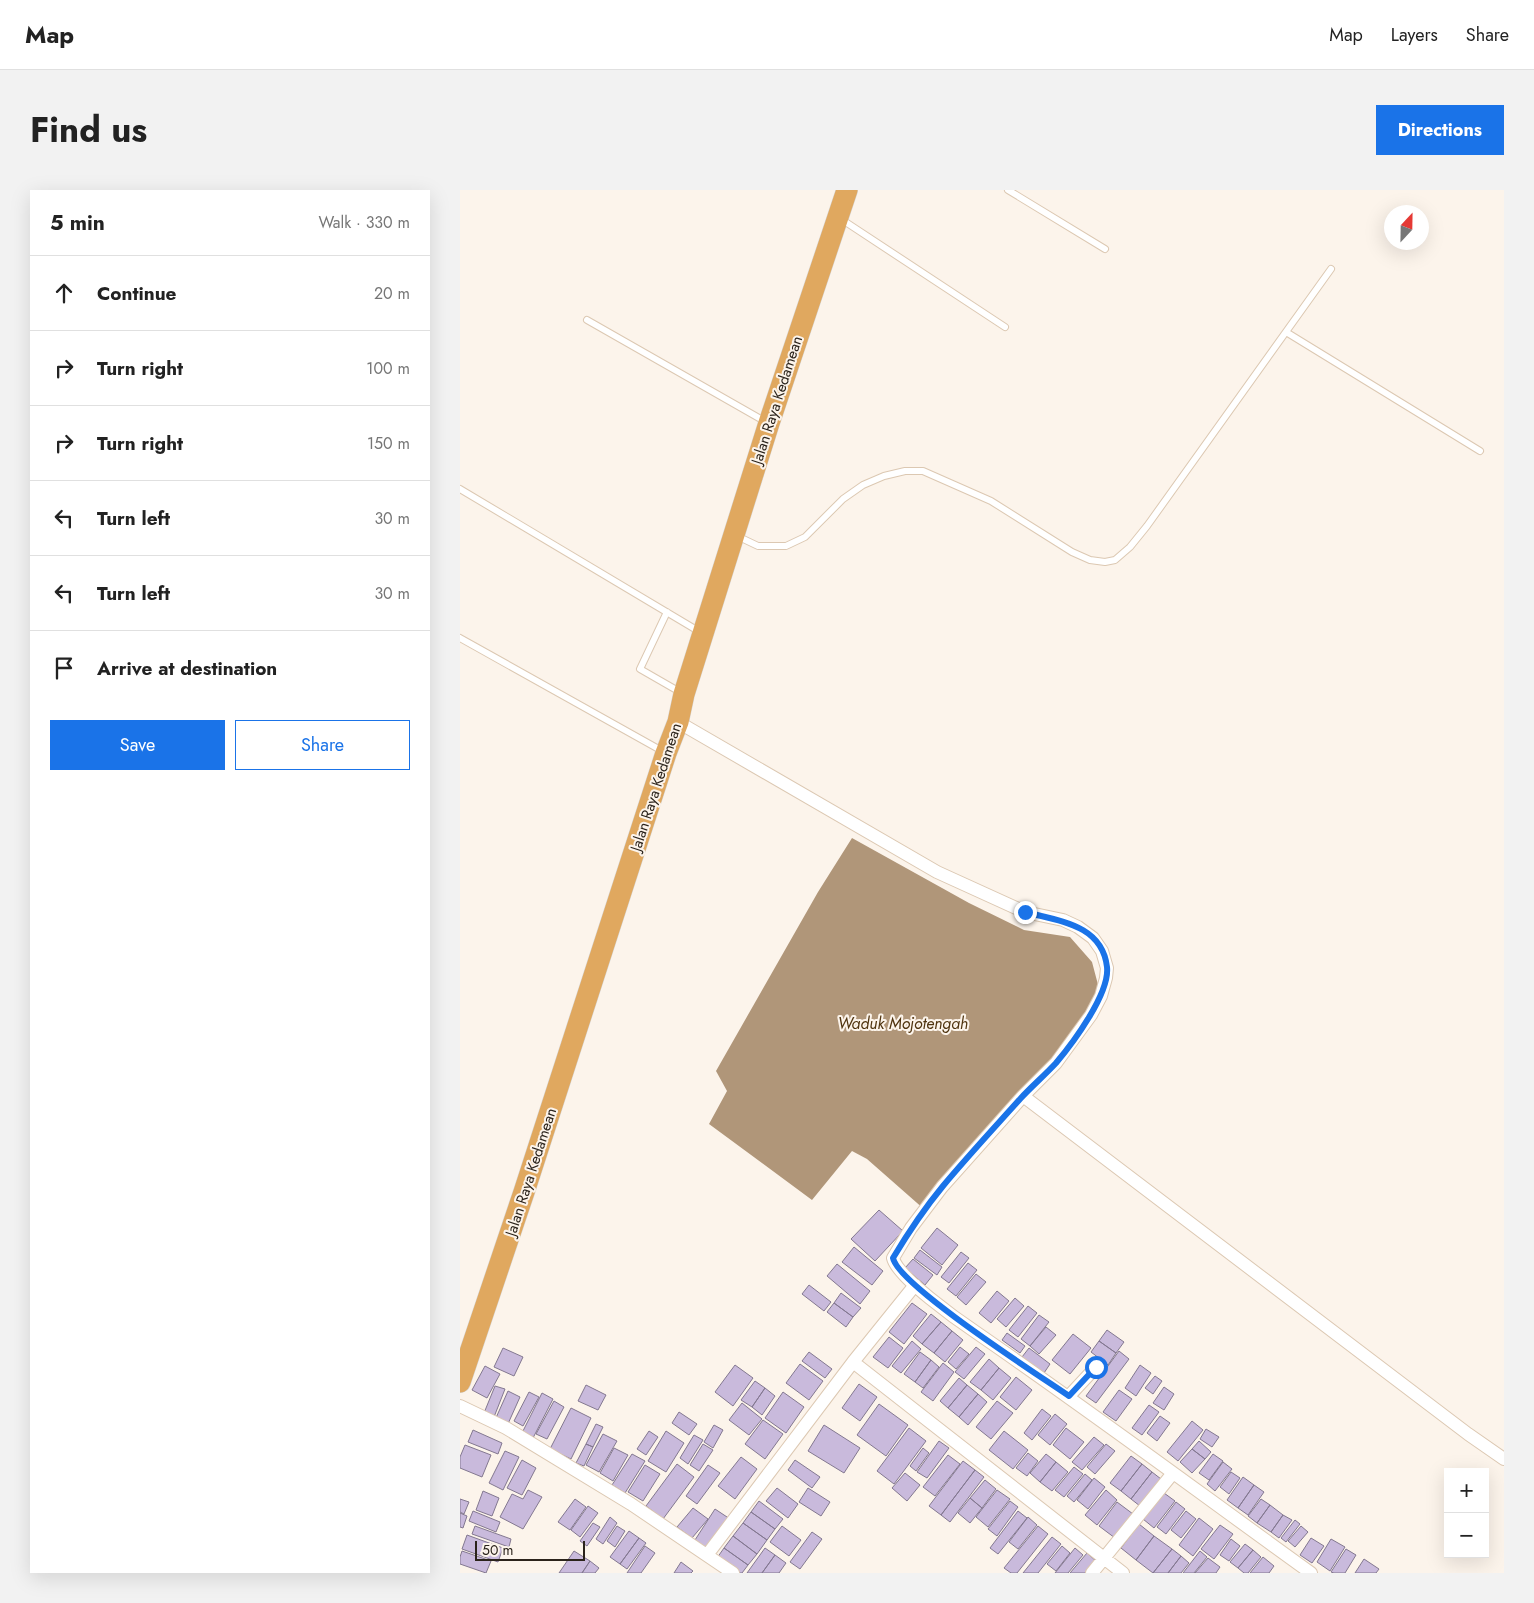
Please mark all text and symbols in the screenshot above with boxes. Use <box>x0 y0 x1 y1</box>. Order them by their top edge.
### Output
text: Map <box>25 17 74 52</box>
text: Map <box>1329 22 1363 48</box>
text: Layers <box>1391 22 1438 48</box>
text: Share <box>1466 22 1509 48</box>
text: Find us <box>30 105 147 155</box>
button: Directions <box>1376 105 1504 155</box>
north arrow <box>1384 205 1429 250</box>
text: 5 min <box>50 208 105 238</box>
text: Walk · 330 m <box>319 211 410 234</box>
icon: ahead <box>50 279 78 307</box>
text: Continue <box>97 280 176 307</box>
text: 20 m <box>374 282 410 305</box>
street label: Jalan Raya Kedamean <box>745 333 808 469</box>
icon: right <box>50 354 78 382</box>
text: Turn right <box>97 355 183 382</box>
text: 100 m <box>366 357 410 380</box>
icon: right <box>50 429 78 457</box>
text: Turn right <box>97 430 183 457</box>
text: 150 m <box>367 432 410 455</box>
icon: left <box>50 504 78 532</box>
text: Turn left <box>97 505 170 532</box>
text: 30 m <box>374 507 410 530</box>
icon: left <box>50 579 78 607</box>
text: Turn left <box>97 580 170 607</box>
text: 30 m <box>374 582 410 605</box>
icon: arrive <box>50 654 78 682</box>
text: Arrive at destination <box>97 655 277 682</box>
button: Save <box>50 720 225 770</box>
button: Share <box>235 720 410 770</box>
street label: Jalan Raya Kedamean <box>624 720 687 856</box>
route end <box>1014 901 1037 924</box>
water label: Waduk Mojotengah <box>838 1012 968 1035</box>
street label: Jalan Raya Kedamean <box>499 1105 562 1241</box>
route start <box>1085 1356 1108 1379</box>
map controls <box>1444 1468 1489 1558</box>
button: + <box>1444 1468 1489 1513</box>
button: − <box>1444 1513 1489 1558</box>
scale bar <box>475 1538 585 1561</box>
text: 50 m <box>482 1540 513 1560</box>

